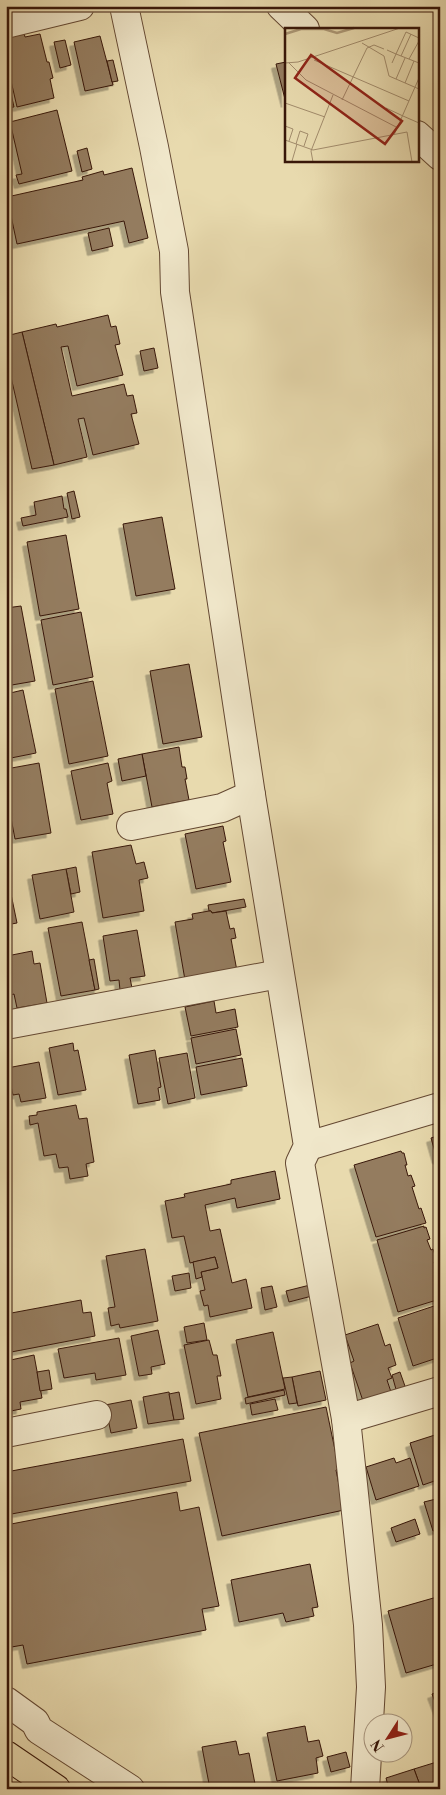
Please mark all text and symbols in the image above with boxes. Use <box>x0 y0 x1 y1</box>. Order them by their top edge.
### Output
inset map <box>285 28 418 161</box>
north arrow <box>364 1712 414 1762</box>
text: N <box>368 1735 389 1755</box>

